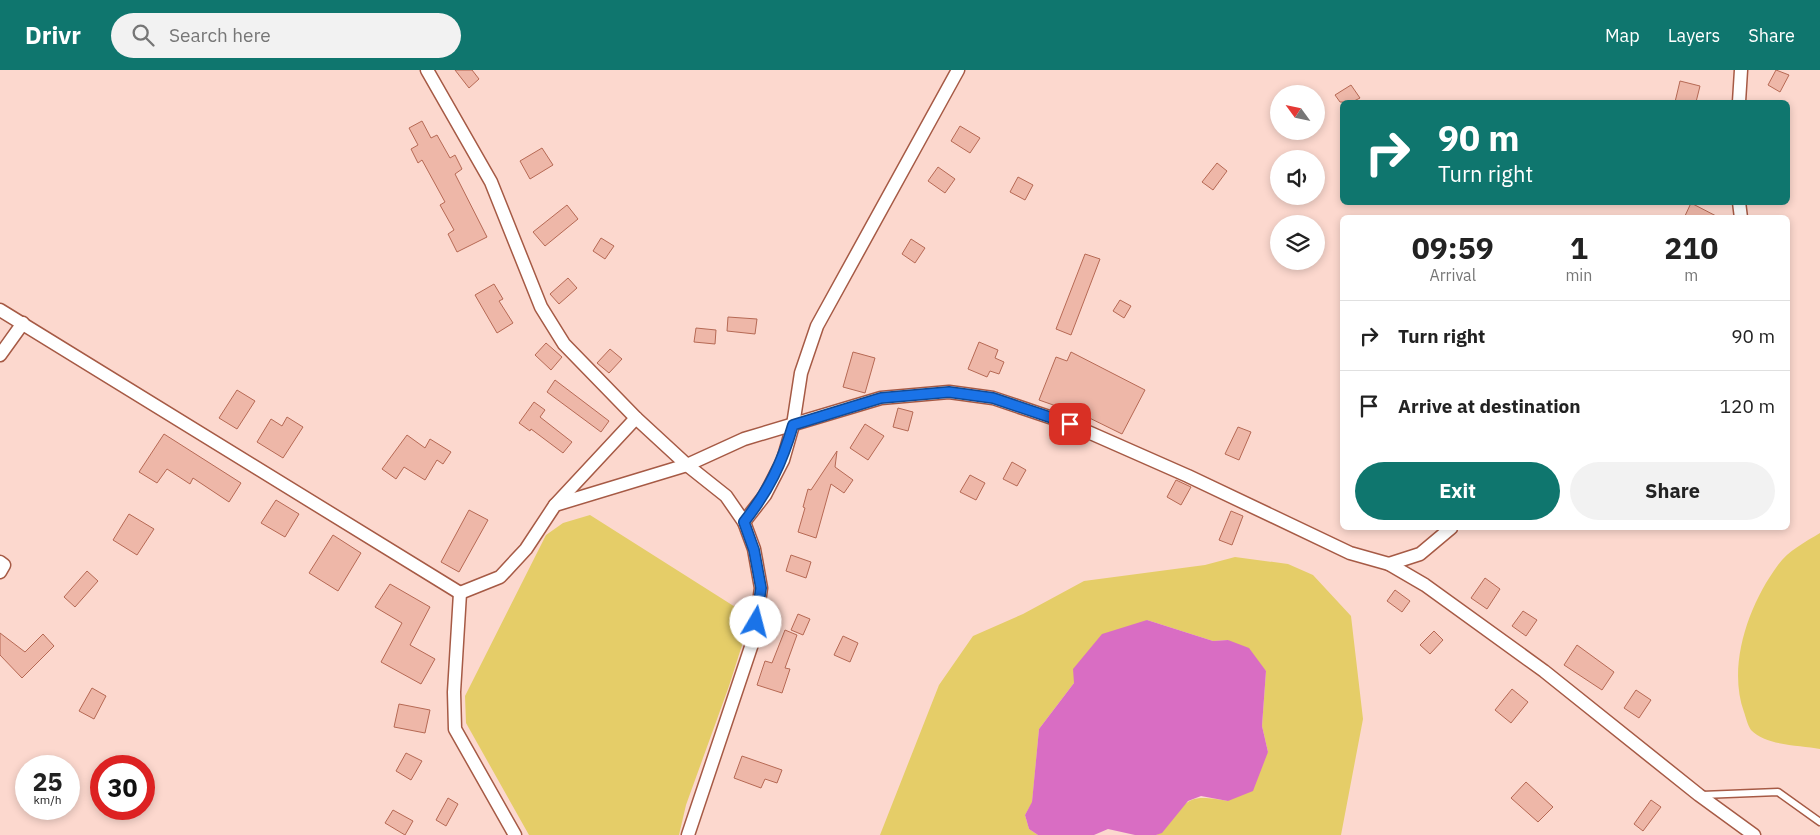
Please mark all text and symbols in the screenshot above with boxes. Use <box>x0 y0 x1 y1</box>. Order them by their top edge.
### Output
search box <box>111 13 461 58</box>
text: Drivr <box>25 19 81 51</box>
icon: search <box>129 21 157 49</box>
text: Search here <box>169 23 271 47</box>
text: Map <box>1605 24 1640 47</box>
text: Layers <box>1668 24 1720 47</box>
text: Share <box>1748 24 1795 47</box>
north arrow <box>1270 85 1325 140</box>
map controls <box>1270 85 1325 270</box>
text: 90 m <box>1438 115 1520 161</box>
icon: right <box>1355 120 1420 185</box>
button: sound <box>1270 150 1325 205</box>
text: Turn right <box>1438 159 1533 188</box>
button: layers <box>1270 215 1325 270</box>
text: 09:59 <box>1412 228 1494 267</box>
text: 1 <box>1570 228 1588 267</box>
text: 210 <box>1664 228 1718 267</box>
text: Arrival <box>1429 265 1476 285</box>
text: min <box>1565 265 1592 285</box>
text: m <box>1684 265 1698 285</box>
icon: right <box>1355 322 1383 350</box>
text: Turn right <box>1398 324 1485 348</box>
text: 90 m <box>1731 324 1775 348</box>
icon: arrive <box>1355 392 1383 420</box>
text: Arrive at destination <box>1398 394 1581 418</box>
text: 120 m <box>1720 394 1775 418</box>
pin <box>1049 403 1091 445</box>
icon: arrive <box>1056 410 1084 438</box>
button: Exit <box>1355 462 1560 520</box>
button: Share <box>1570 462 1775 520</box>
position arrow <box>729 595 781 647</box>
speed limit sign: 30 <box>90 755 155 820</box>
text: 25 <box>32 765 63 798</box>
text: km/h <box>33 792 62 807</box>

